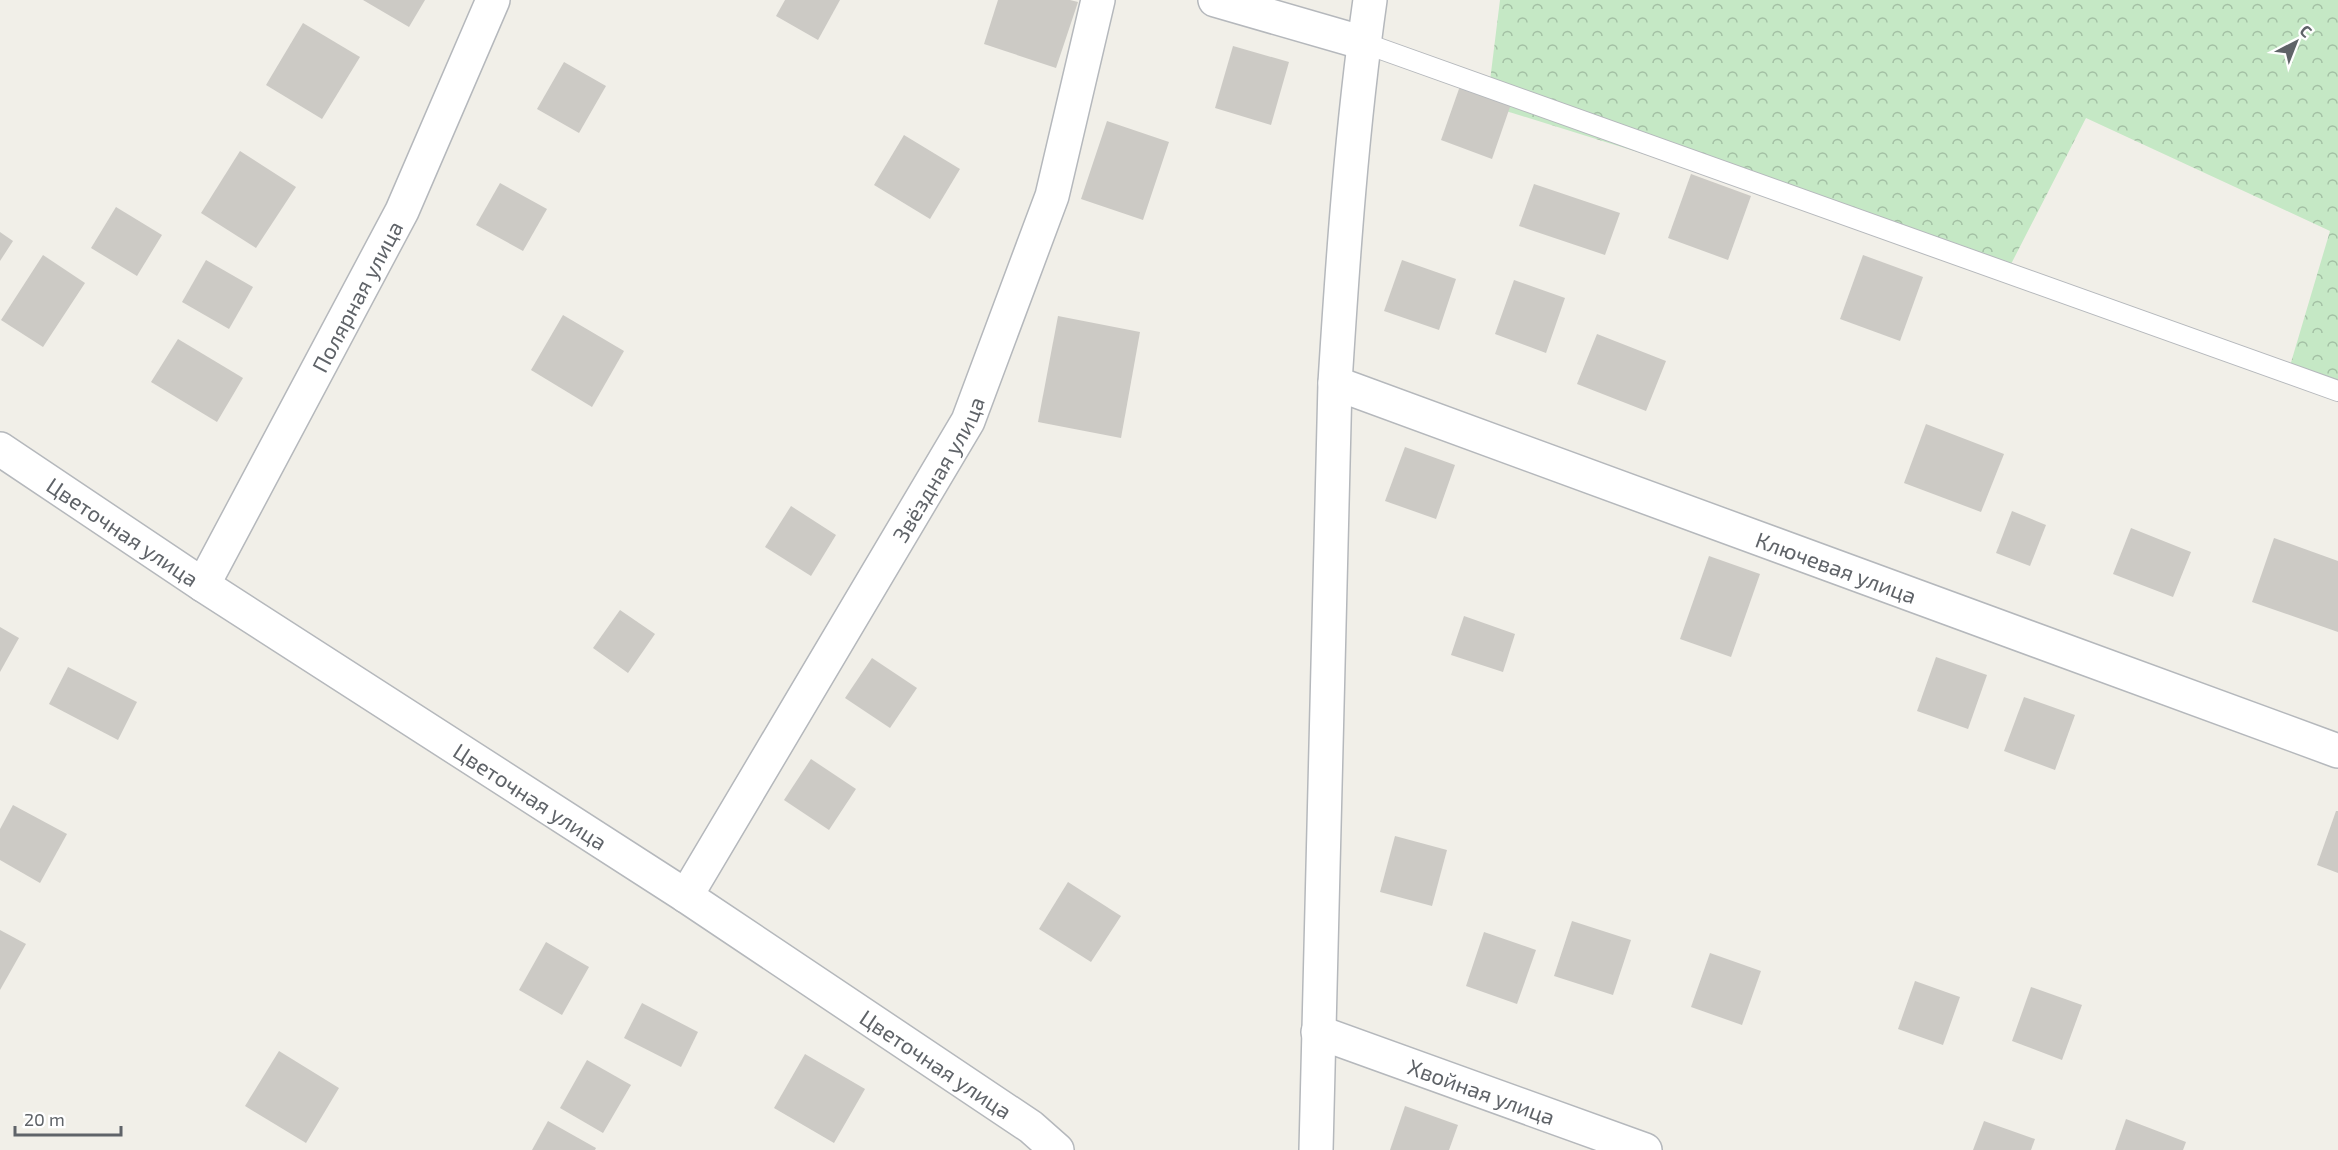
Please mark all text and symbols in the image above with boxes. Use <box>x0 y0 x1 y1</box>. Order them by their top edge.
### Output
north arrow <box>2266 12 2326 72</box>
text: С <box>2297 20 2316 41</box>
street label: Полярная улица <box>306 216 407 376</box>
street label: Звёздная улица <box>886 393 989 546</box>
street label: Цветочная улица <box>42 471 204 591</box>
street label: Ключевая улица <box>1752 526 1920 608</box>
street label: Цветочная улица <box>449 737 612 855</box>
street label: Цветочная улица <box>855 1004 1017 1124</box>
street label: Хвойная улица <box>1405 1053 1559 1130</box>
scale bar <box>15 1099 122 1137</box>
text: 20 m <box>24 1108 65 1130</box>

